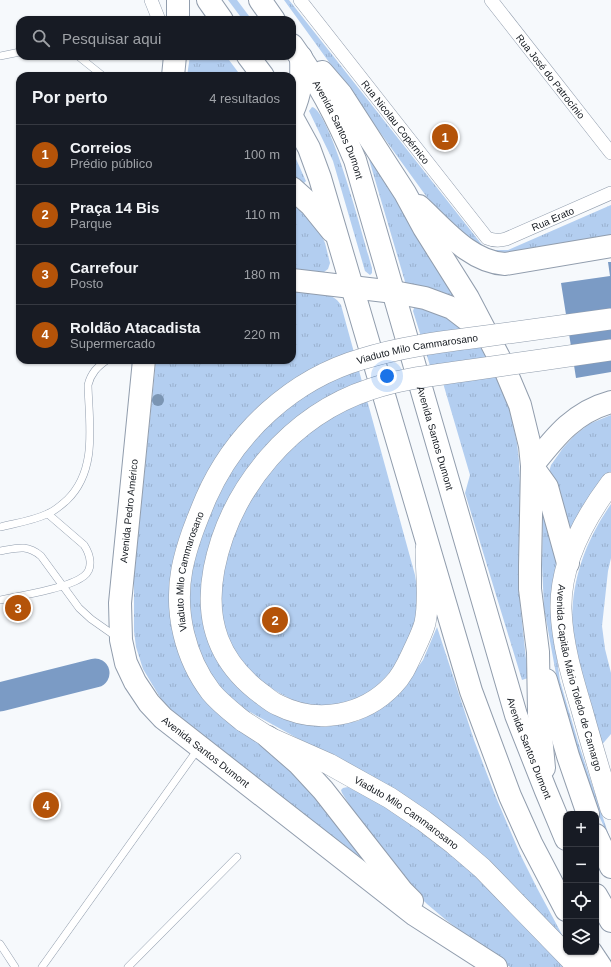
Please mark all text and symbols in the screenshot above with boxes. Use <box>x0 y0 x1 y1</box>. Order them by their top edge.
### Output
search box <box>16 16 296 60</box>
icon: search <box>30 27 52 49</box>
text: Pesquisar aqui <box>62 30 161 47</box>
street label: Rua José do Patrocínio <box>514 32 588 121</box>
street label: Avenida Santos Dumont <box>311 78 366 180</box>
street label: Rua Nicolau Copérnico <box>360 78 432 166</box>
text: Por perto <box>32 88 108 107</box>
text: 4 resultados <box>209 91 280 106</box>
pin: 1 <box>432 122 458 152</box>
text: Correios <box>70 139 132 156</box>
text: 1 <box>41 147 49 162</box>
text: 100 m <box>244 147 280 162</box>
text: Prédio público <box>70 156 152 171</box>
text: Praça 14 Bis <box>70 199 159 216</box>
street label: Rua Erato <box>530 204 576 233</box>
text: 2 <box>41 207 49 222</box>
text: 110 m <box>245 207 280 222</box>
text: Parque <box>70 216 112 231</box>
text: Carrefour <box>70 259 138 276</box>
text: 3 <box>41 267 49 282</box>
text: 180 m <box>244 267 280 282</box>
text: Posto <box>70 276 103 291</box>
text: Roldão Atacadista <box>70 319 200 336</box>
text: 4 <box>41 327 49 342</box>
text: 220 m <box>244 327 280 342</box>
street label: Viaduto Milo Cammarosano <box>355 332 479 366</box>
text: Supermercado <box>70 336 155 351</box>
your location <box>377 366 397 386</box>
street label: Avenida Santos Dumont <box>415 385 456 492</box>
street label: Avenida Pedro Américo <box>118 458 140 563</box>
street label: Viaduto Milo Cammarosano <box>174 509 206 633</box>
street label: Avenida Capitão Mário Toledo de Camargo <box>555 584 605 773</box>
pin: 3 <box>5 593 31 623</box>
pin: 2 <box>262 605 288 635</box>
street label: Avenida Santos Dumont <box>506 696 554 801</box>
street label: Avenida Santos Dumont <box>160 714 252 789</box>
street label: Viaduto Milo Cammarosano <box>352 774 461 851</box>
pin: 4 <box>33 790 59 820</box>
map controls <box>563 811 599 955</box>
button: + <box>563 811 599 847</box>
button: − <box>563 847 599 883</box>
button: locate <box>563 883 599 919</box>
button: layers <box>563 919 599 955</box>

